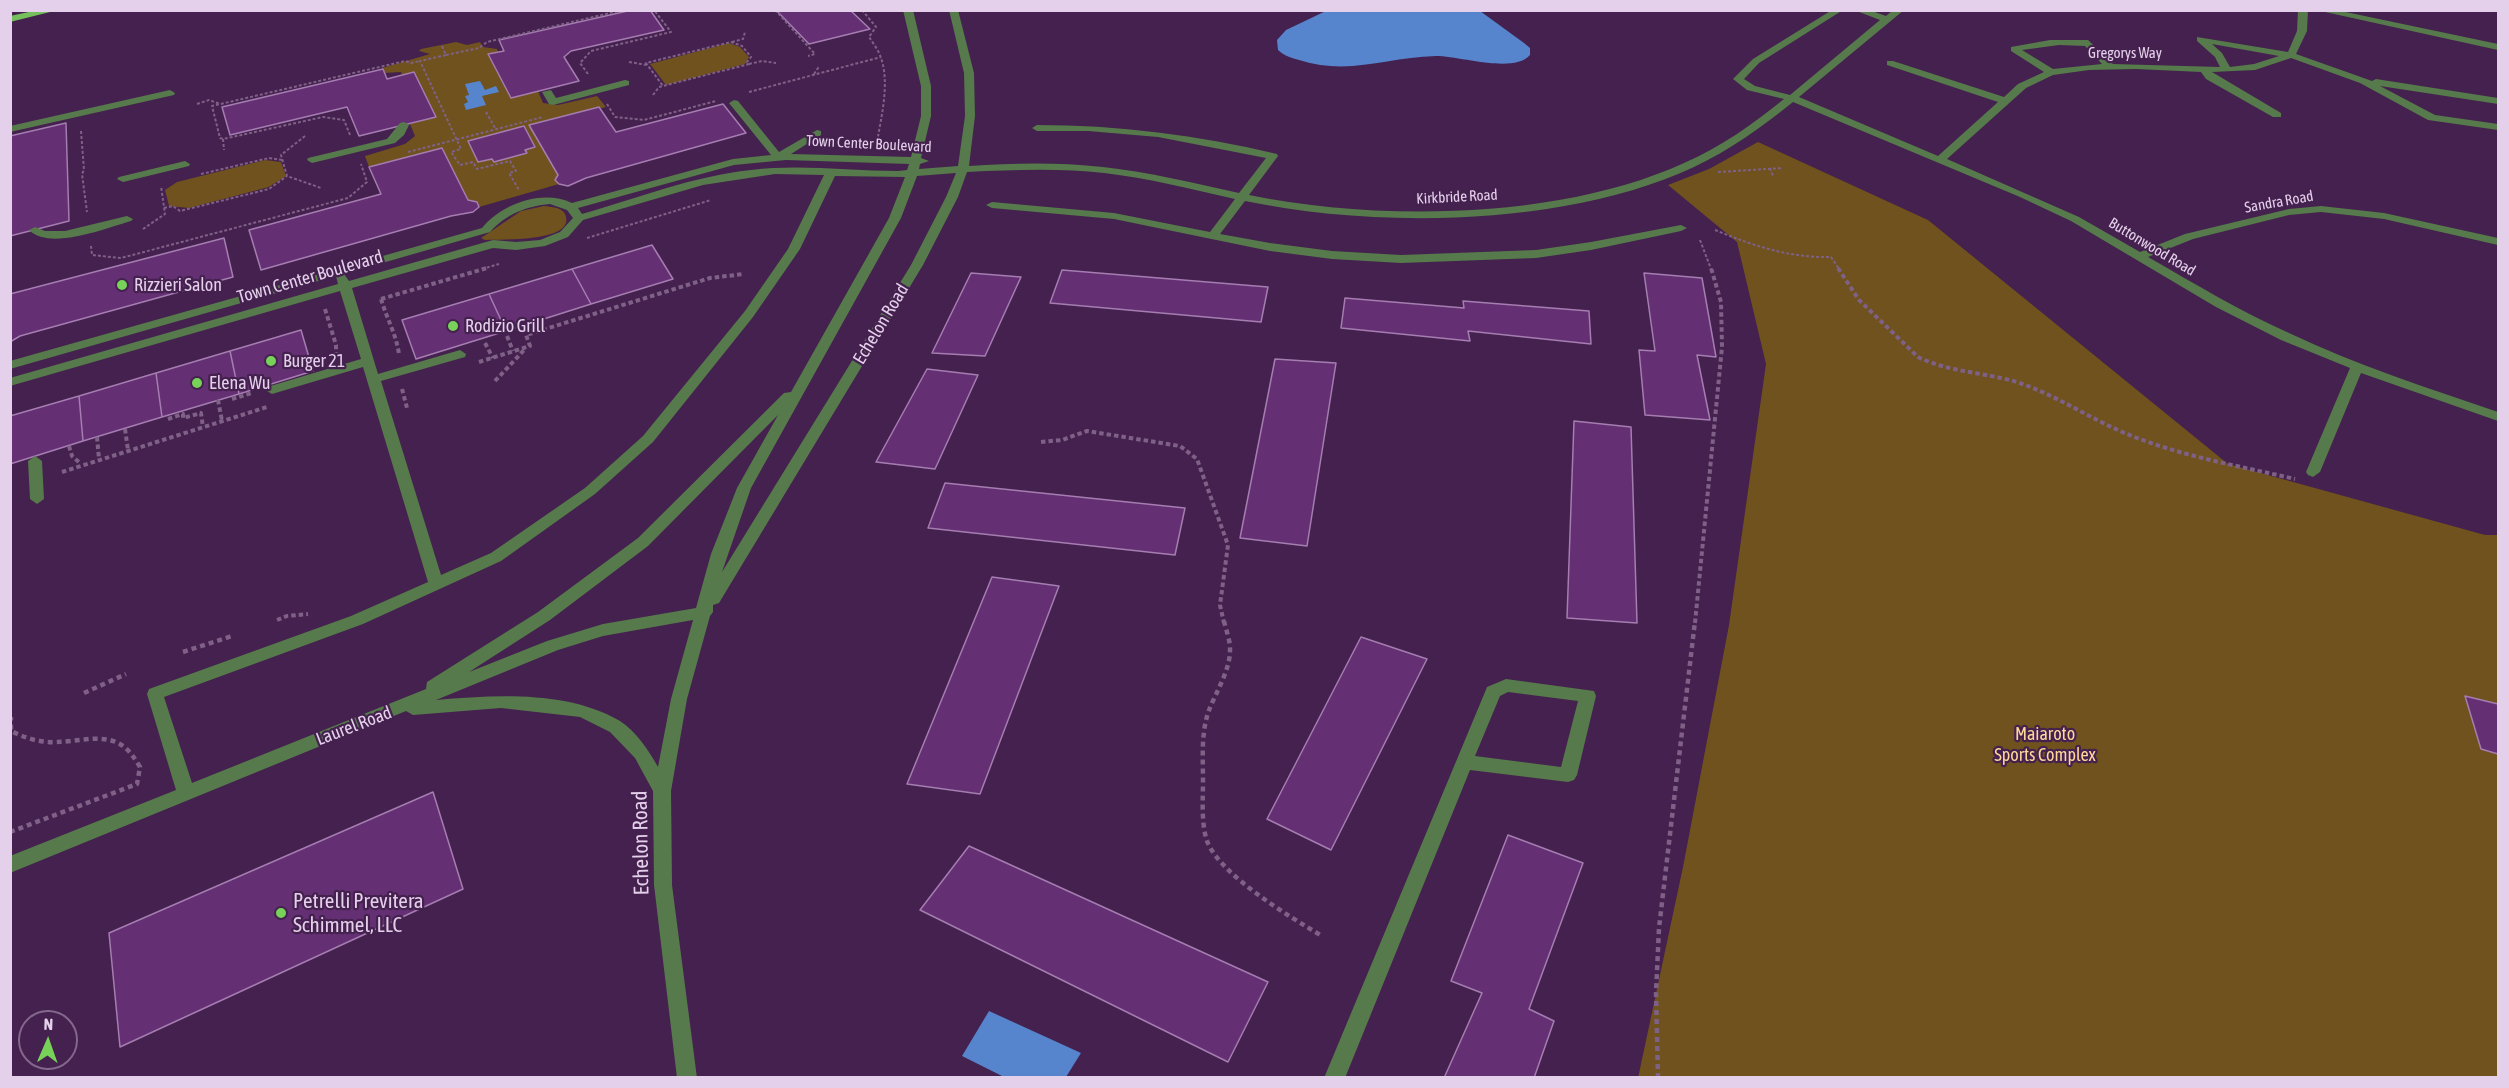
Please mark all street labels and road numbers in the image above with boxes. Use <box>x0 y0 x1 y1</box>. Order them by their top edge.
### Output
street label: Gregorys Way <box>2088 44 2162 62</box>
street label: Town Center Boulevard <box>806 132 932 156</box>
street label: Kirkbride Road <box>1416 186 1498 208</box>
street label: Sandra Road <box>2243 187 2315 217</box>
street label: Buttonwood Road <box>2105 214 2199 280</box>
street label: Town Center Boulevard <box>235 246 385 308</box>
street label: Echelon Road <box>849 280 913 368</box>
street label: Laurel Road <box>313 702 395 750</box>
street label: Echelon Road <box>627 790 655 896</box>

